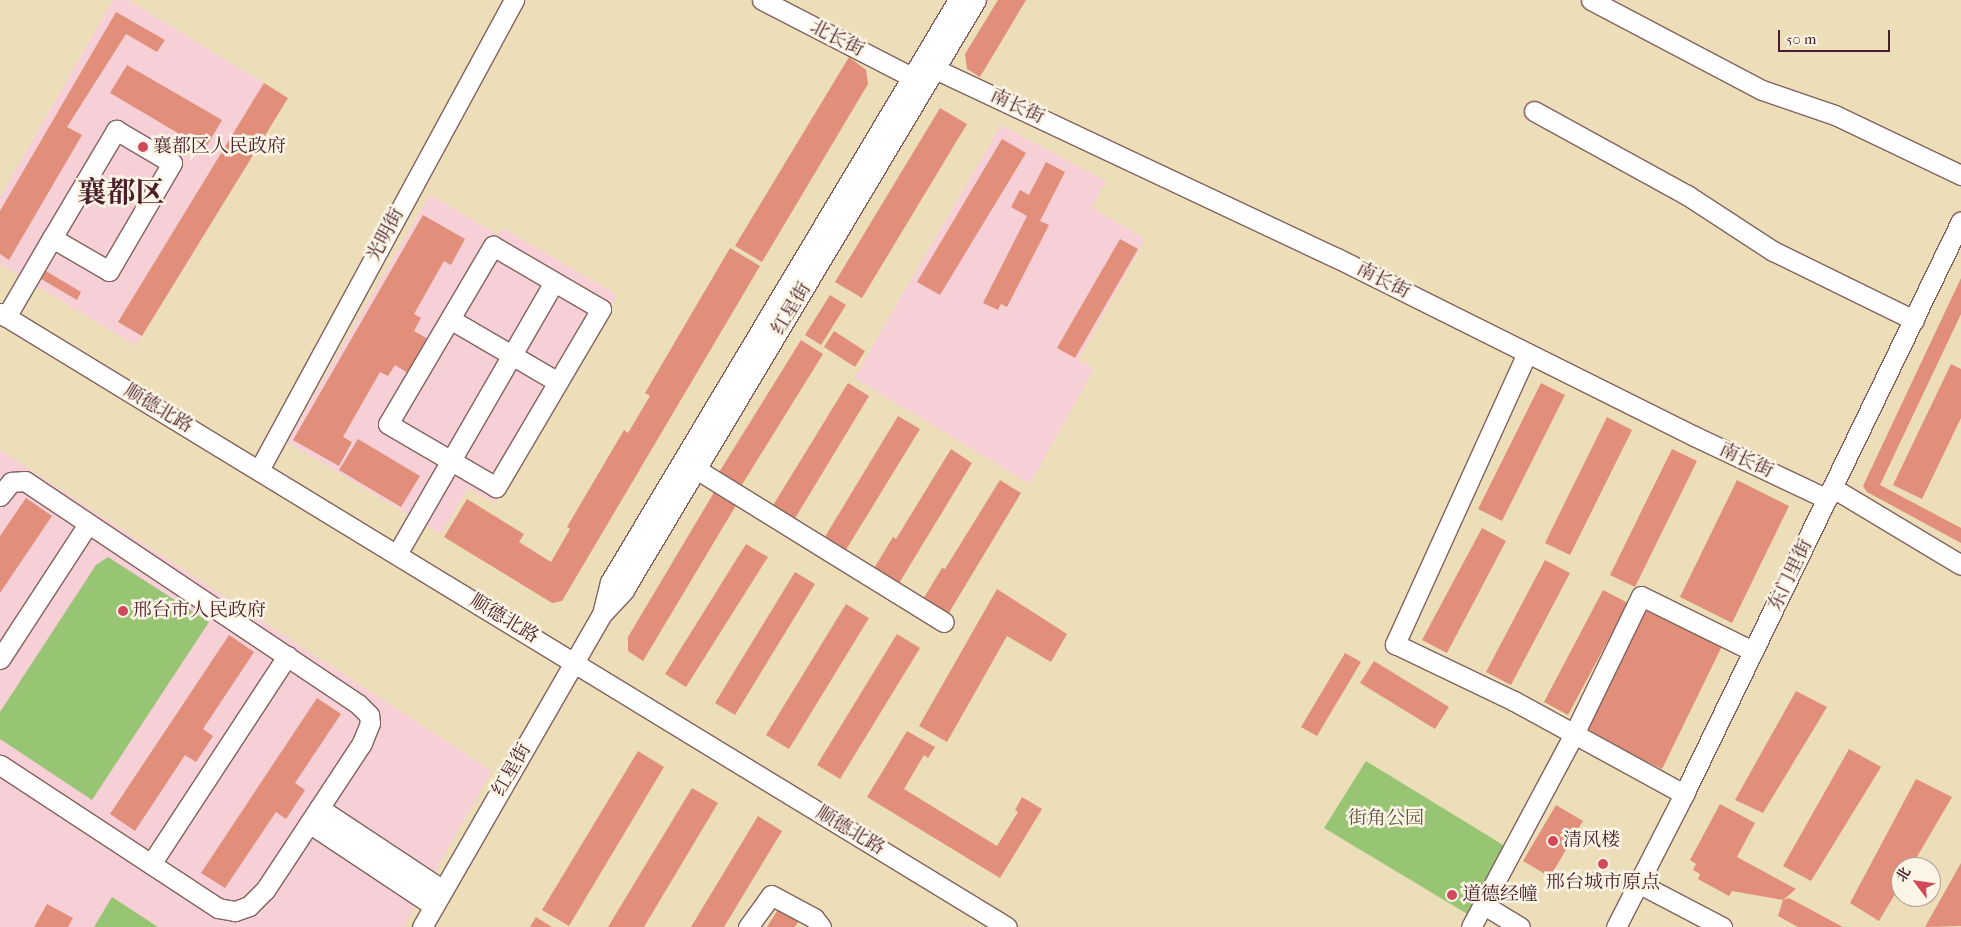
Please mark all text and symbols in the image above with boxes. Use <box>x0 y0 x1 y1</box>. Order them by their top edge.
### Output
street label: 北长街 <box>806 16 868 62</box>
scale bar <box>1781 20 1894 52</box>
text: 50 m <box>1786 30 1816 48</box>
street label: 南长街 <box>986 85 1048 129</box>
place label: 襄都区人民政府 <box>153 136 286 158</box>
marker: 襄都区人民政府 <box>137 141 149 153</box>
district label: 襄都区 <box>78 177 164 211</box>
street label: 光明街 <box>363 204 409 266</box>
street label: 南长街 <box>1352 258 1414 304</box>
street label: 红星街 <box>768 279 816 339</box>
street label: 顺德北路 <box>120 380 196 438</box>
street label: 南长街 <box>1715 439 1777 483</box>
street label: 东门里街 <box>1764 536 1818 614</box>
street label: 顺德北路 <box>466 590 542 648</box>
place label: 邢台市人民政府 <box>133 600 266 622</box>
marker: 邢台市人民政府 <box>117 605 129 617</box>
street label: 红星街 <box>488 740 536 800</box>
street label: 顺德北路 <box>812 802 888 860</box>
park label: 街角公园 <box>1348 808 1424 830</box>
place label: 清风楼 <box>1563 830 1620 852</box>
marker: 清风楼 <box>1547 835 1559 847</box>
north arrow <box>1891 857 1941 907</box>
marker: 邢台城市原点 <box>1597 858 1609 870</box>
text: 北 <box>1893 864 1914 885</box>
place label: 邢台城市原点 <box>1546 872 1660 894</box>
place label: 道德经幢 <box>1462 884 1538 906</box>
marker: 道德经幢 <box>1446 889 1458 901</box>

